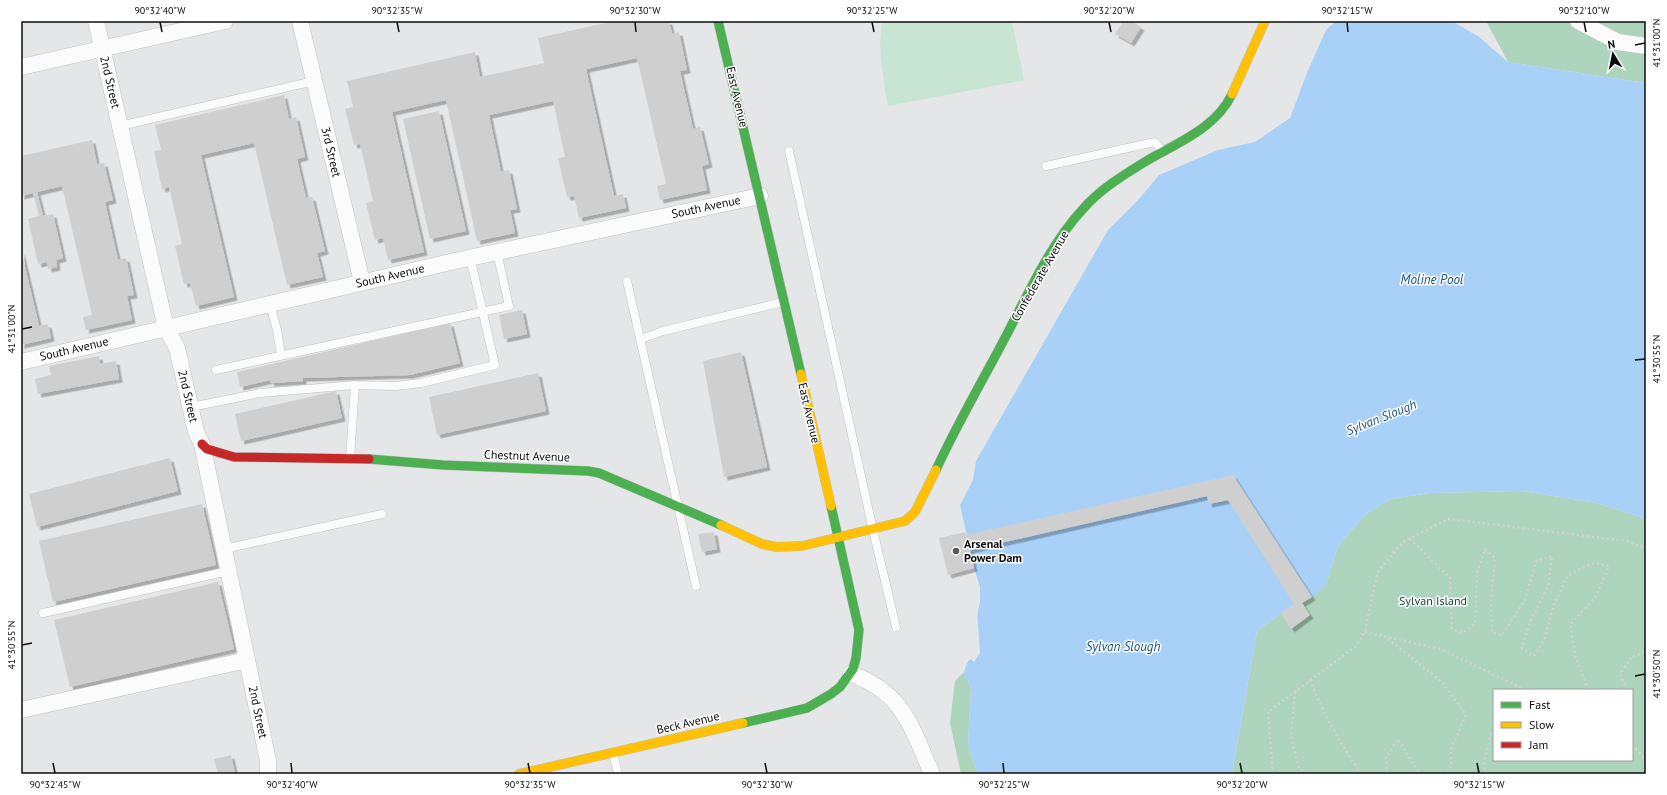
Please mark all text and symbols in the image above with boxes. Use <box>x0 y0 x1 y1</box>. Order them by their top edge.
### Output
text: 90°32'40"W <box>134 4 186 17</box>
text: 90°32'35"W <box>371 4 423 17</box>
text: 90°32'30"W <box>609 4 661 17</box>
text: 90°32'25"W <box>846 4 898 17</box>
text: 90°32'20"W <box>1083 4 1135 17</box>
text: 90°32'15"W <box>1321 4 1373 17</box>
text: 90°32'10"W <box>1558 4 1610 17</box>
text: 41°31'00"N <box>1650 18 1663 68</box>
north arrow <box>1593 34 1633 74</box>
text: N <box>1606 37 1616 52</box>
street label: 2nd Street <box>97 54 124 110</box>
street label: East Avenue <box>723 65 752 129</box>
street label: 3rd Street <box>318 125 345 178</box>
street label: South Avenue <box>670 192 742 221</box>
street label: Confederate Avenue <box>1008 228 1072 324</box>
street label: South Avenue <box>354 260 426 291</box>
water label: Moline Pool <box>1401 271 1464 288</box>
text: 41°31'00"N <box>5 304 18 354</box>
street label: South Avenue <box>38 333 110 364</box>
text: 41°30'55"N <box>1650 334 1663 384</box>
street label: 2nd Street <box>175 368 202 424</box>
street label: East Avenue <box>795 381 824 445</box>
water label: Sylvan Slough <box>1343 396 1419 439</box>
street label: Chestnut Avenue <box>484 447 570 464</box>
place label: Arsenal Power Dam <box>964 536 1022 565</box>
marker: Arsenal Power Dam <box>951 546 961 556</box>
park label: Sylvan Island <box>1399 593 1467 608</box>
text: 41°30'55"N <box>5 620 18 670</box>
water label: Sylvan Slough <box>1086 638 1160 655</box>
text: 41°30'50"N <box>1650 649 1663 699</box>
street label: 2nd Street <box>246 684 271 740</box>
legend <box>1493 689 1633 761</box>
text: Fast <box>1529 697 1550 712</box>
street label: Beck Avenue <box>655 708 721 737</box>
text: Slow <box>1529 717 1554 732</box>
text: Jam <box>1528 737 1548 752</box>
text: 90°32'45"W <box>29 778 81 791</box>
text: 90°32'40"W <box>266 778 318 791</box>
text: 90°32'35"W <box>504 778 556 791</box>
text: 90°32'30"W <box>741 778 793 791</box>
text: 90°32'25"W <box>978 778 1030 791</box>
text: 90°32'20"W <box>1216 778 1268 791</box>
text: 90°32'15"W <box>1453 778 1505 791</box>

